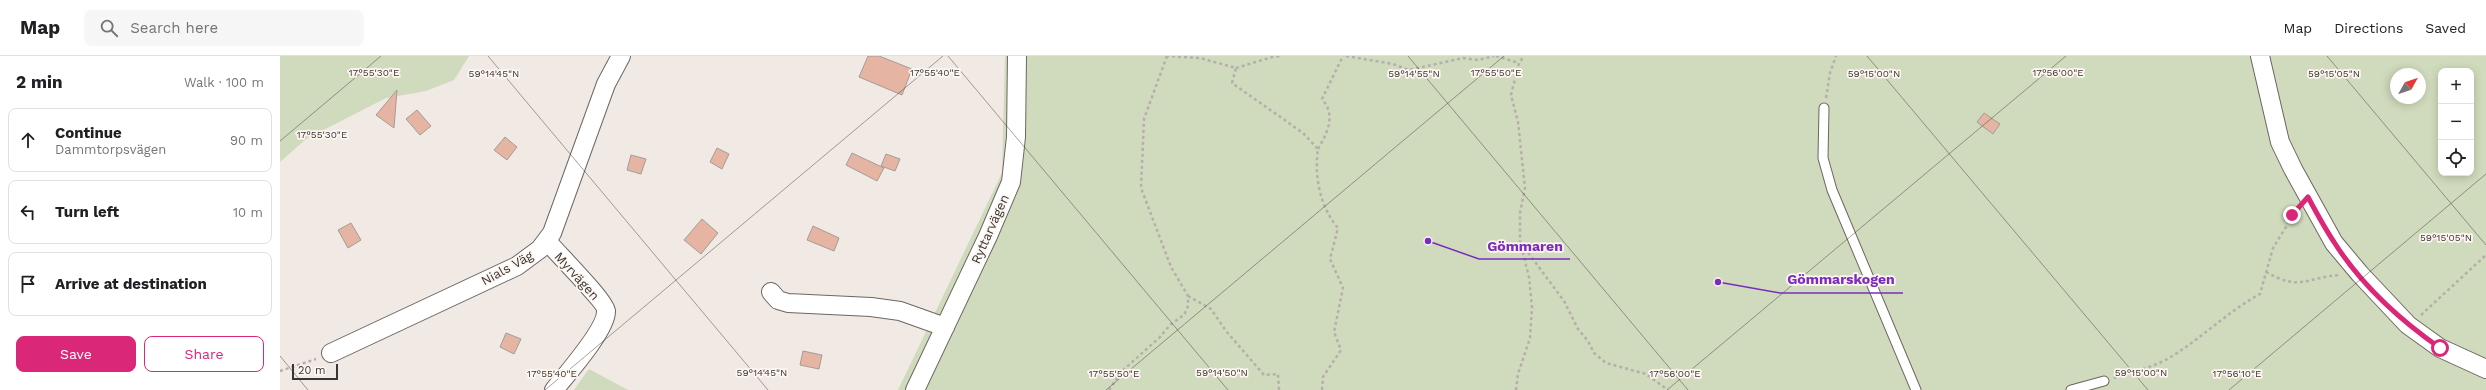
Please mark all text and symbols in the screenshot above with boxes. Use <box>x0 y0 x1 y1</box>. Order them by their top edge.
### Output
search box <box>84 10 364 46</box>
text: Map <box>20 16 60 39</box>
icon: search <box>98 17 120 39</box>
text: Search here <box>130 19 218 37</box>
text: Map <box>2284 20 2312 36</box>
text: Directions <box>2334 20 2403 36</box>
text: Saved <box>2425 20 2466 36</box>
text: 17°55'30"E <box>349 67 399 78</box>
text: 17°55'40"E <box>910 67 960 78</box>
text: 17°55'50"E <box>1471 67 1521 78</box>
text: 17°56'00"E <box>2032 67 2084 78</box>
text: 59°14'45"N <box>469 68 519 79</box>
text: 59°14'55"N <box>1388 68 1440 79</box>
text: 59°15'00"N <box>1848 68 1900 79</box>
text: 59°15'05"N <box>2308 68 2360 79</box>
north arrow <box>2390 68 2426 104</box>
map controls <box>2438 68 2474 176</box>
button: + <box>2438 68 2474 104</box>
text: 2 min <box>16 72 62 92</box>
text: Walk · 100 m <box>184 75 264 90</box>
button: − <box>2438 104 2474 140</box>
text: Continue <box>55 124 122 142</box>
icon: ahead <box>17 129 39 151</box>
text: 17°55'30"E <box>297 129 347 140</box>
text: 90 m <box>230 133 263 148</box>
button: locate <box>2438 140 2474 176</box>
text: Dammtorpsvägen <box>55 142 166 157</box>
street label: Ryttarvägen <box>968 192 1012 266</box>
icon: left <box>17 201 39 223</box>
text: Turn left <box>55 203 119 221</box>
text: 10 m <box>233 205 263 220</box>
route end <box>2283 206 2301 224</box>
text: 59°15'05"N <box>2420 232 2472 243</box>
callout: Gömmaren <box>1479 233 1570 259</box>
text: Gömmaren <box>1487 238 1563 254</box>
street label: Nials Väg <box>478 248 536 288</box>
street label: Myrvägen <box>552 249 602 303</box>
callout: Gömmarskogen <box>1780 267 1903 293</box>
text: Gömmarskogen <box>1787 271 1895 287</box>
icon: arrive <box>17 273 39 295</box>
text: Arrive at destination <box>55 275 207 293</box>
button: Save <box>16 336 136 372</box>
button: Share <box>144 336 264 372</box>
route start <box>2431 339 2449 357</box>
scale bar <box>292 362 338 381</box>
text: 20 m <box>298 364 326 377</box>
text: 59°14'45"N <box>737 367 787 378</box>
text: 59°14'50"N <box>1196 367 1248 378</box>
text: 59°15'00"N <box>2115 367 2167 378</box>
text: 17°55'40"E <box>527 368 577 379</box>
text: 17°55'50"E <box>1089 368 1139 379</box>
text: 17°56'00"E <box>1649 368 1701 379</box>
text: 17°56'10"E <box>2213 368 2261 379</box>

